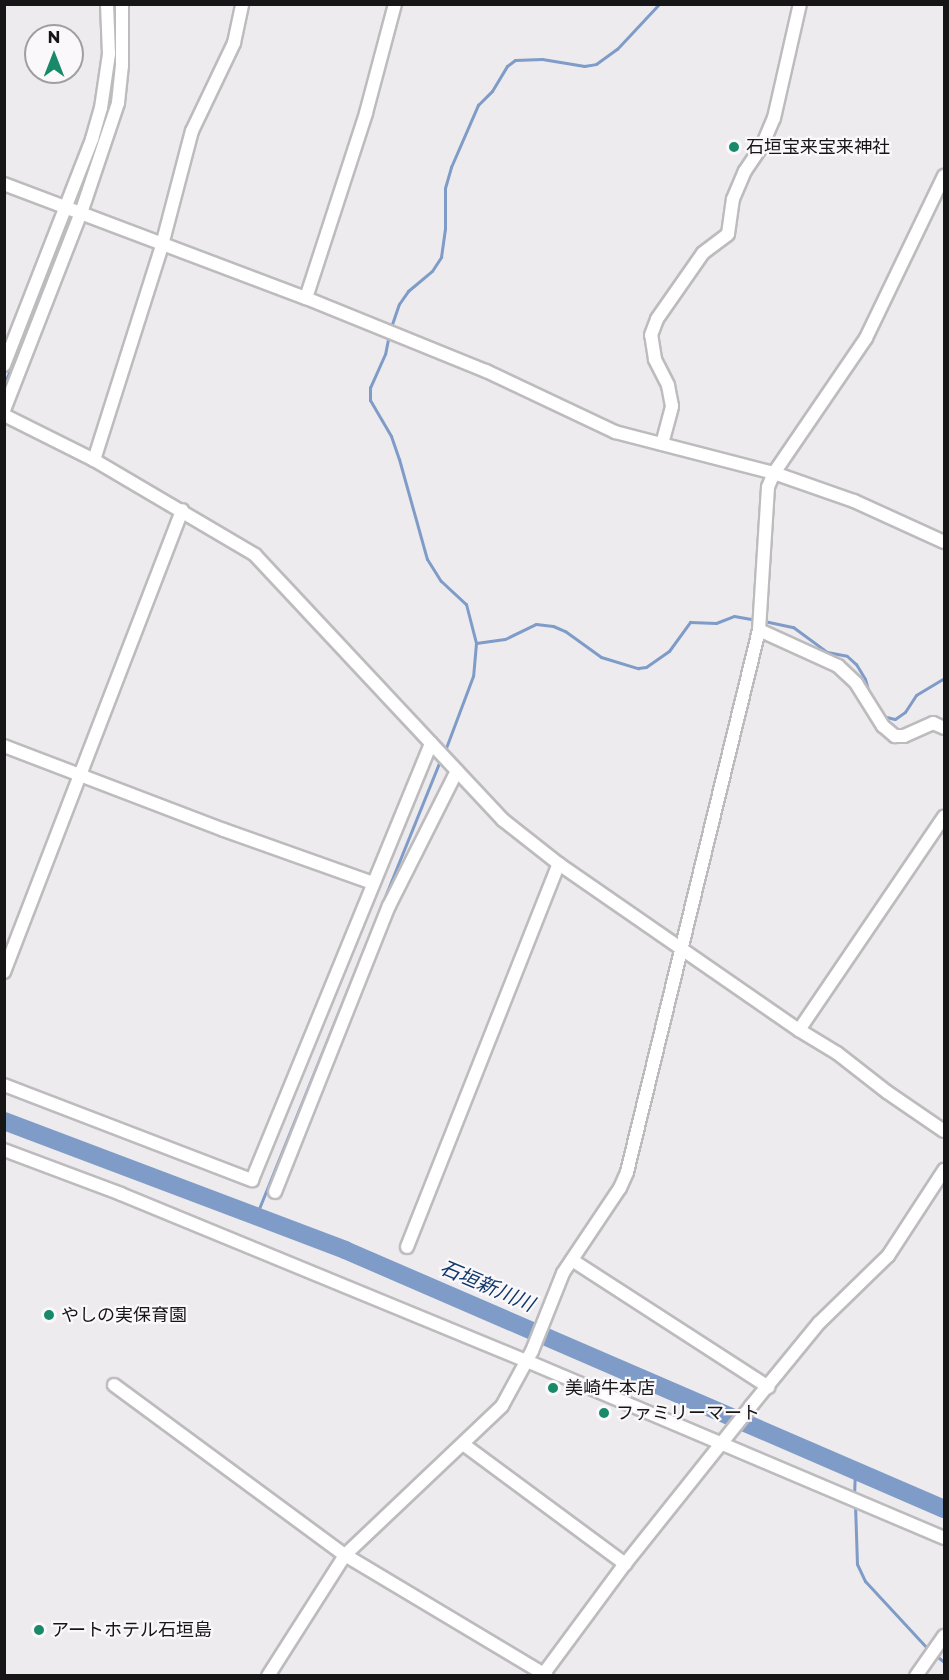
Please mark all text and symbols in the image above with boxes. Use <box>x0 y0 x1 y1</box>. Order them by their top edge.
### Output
north arrow <box>24 24 84 84</box>
text: N <box>48 28 60 47</box>
place label: 石垣宝来宝来神社 <box>746 136 890 158</box>
marker: 石垣宝来宝来神社 <box>727 140 741 154</box>
water label: 石垣新川川 <box>436 1255 538 1317</box>
place label: やしの実保育園 <box>61 1304 187 1326</box>
marker: やしの実保育園 <box>42 1308 56 1322</box>
place label: 美崎牛本店 <box>565 1377 655 1399</box>
marker: 美崎牛本店 <box>546 1381 560 1395</box>
place label: ファミリーマート <box>616 1402 760 1424</box>
marker: ファミリーマート <box>597 1406 611 1420</box>
place label: アートホテル石垣島 <box>51 1619 212 1641</box>
marker: アートホテル石垣島 <box>32 1623 46 1637</box>

